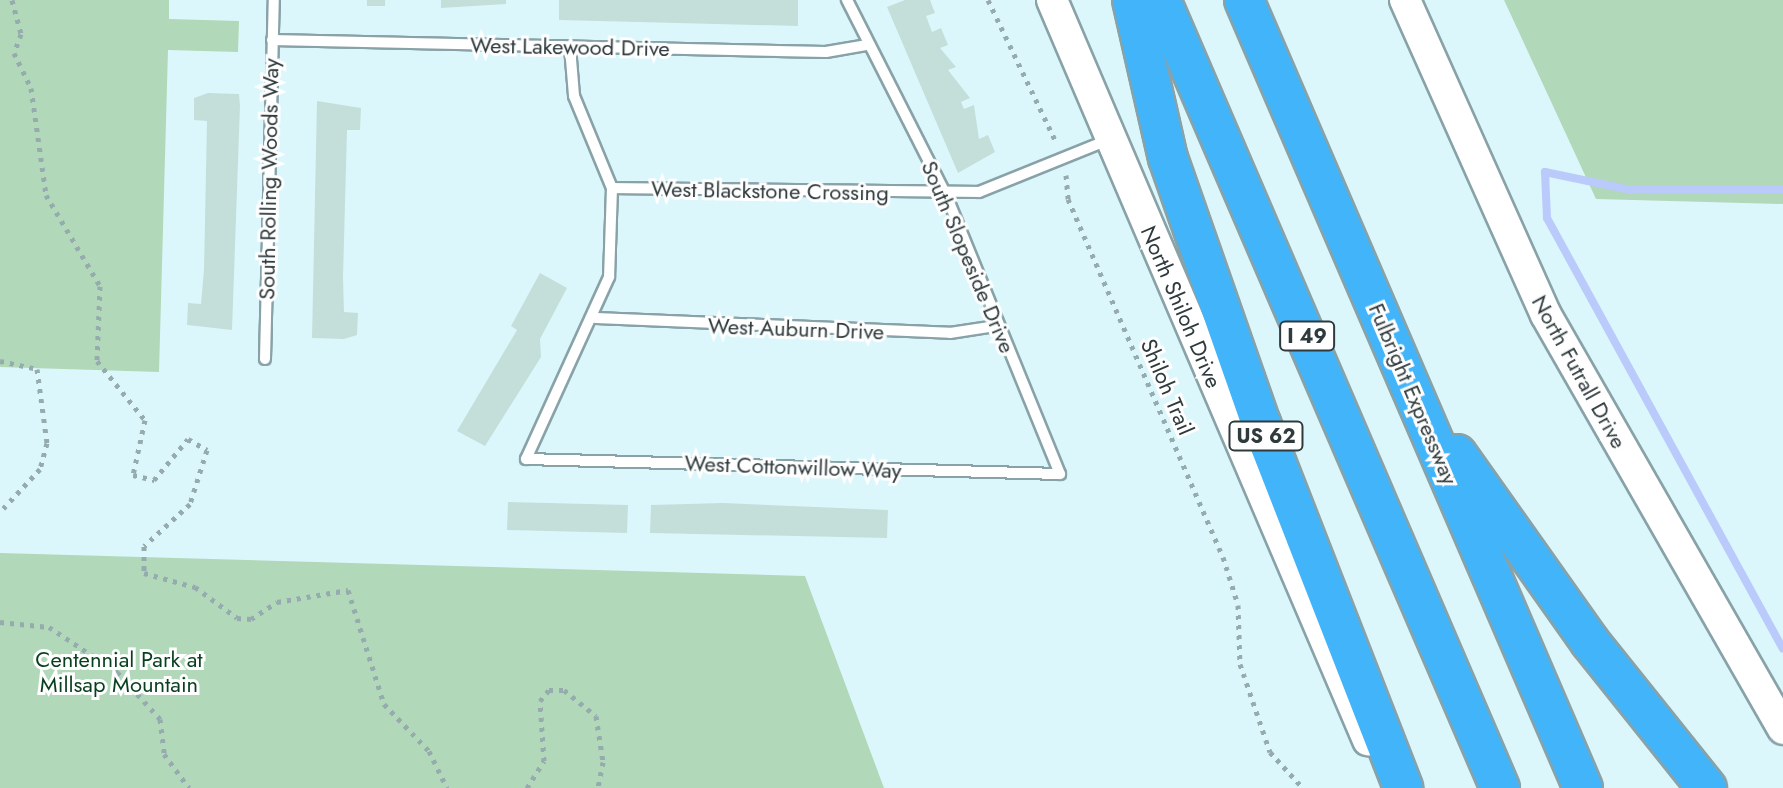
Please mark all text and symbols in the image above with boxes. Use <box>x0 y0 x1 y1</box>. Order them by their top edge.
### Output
street label: West Lakewood Drive <box>470 32 670 62</box>
street label: South Rolling Woods Way <box>254 58 284 300</box>
street label: South Slopeside Drive <box>916 157 1020 357</box>
street label: West Blackstone Crossing <box>651 176 889 206</box>
street label: North Shiloh Drive <box>1135 222 1227 392</box>
street label: North Futrall Drive <box>1526 291 1632 453</box>
street label: Fulbright Expressway <box>1363 300 1463 488</box>
street label: West Auburn Drive <box>707 313 885 345</box>
road number: I 49 <box>1279 320 1335 352</box>
street label: Shiloh Trail <box>1135 335 1199 439</box>
road number: US 62 <box>1228 420 1304 452</box>
street label: West Cottonwillow Way <box>684 450 902 484</box>
park label: Centennial Park at Millsap Mountain <box>35 646 203 698</box>

